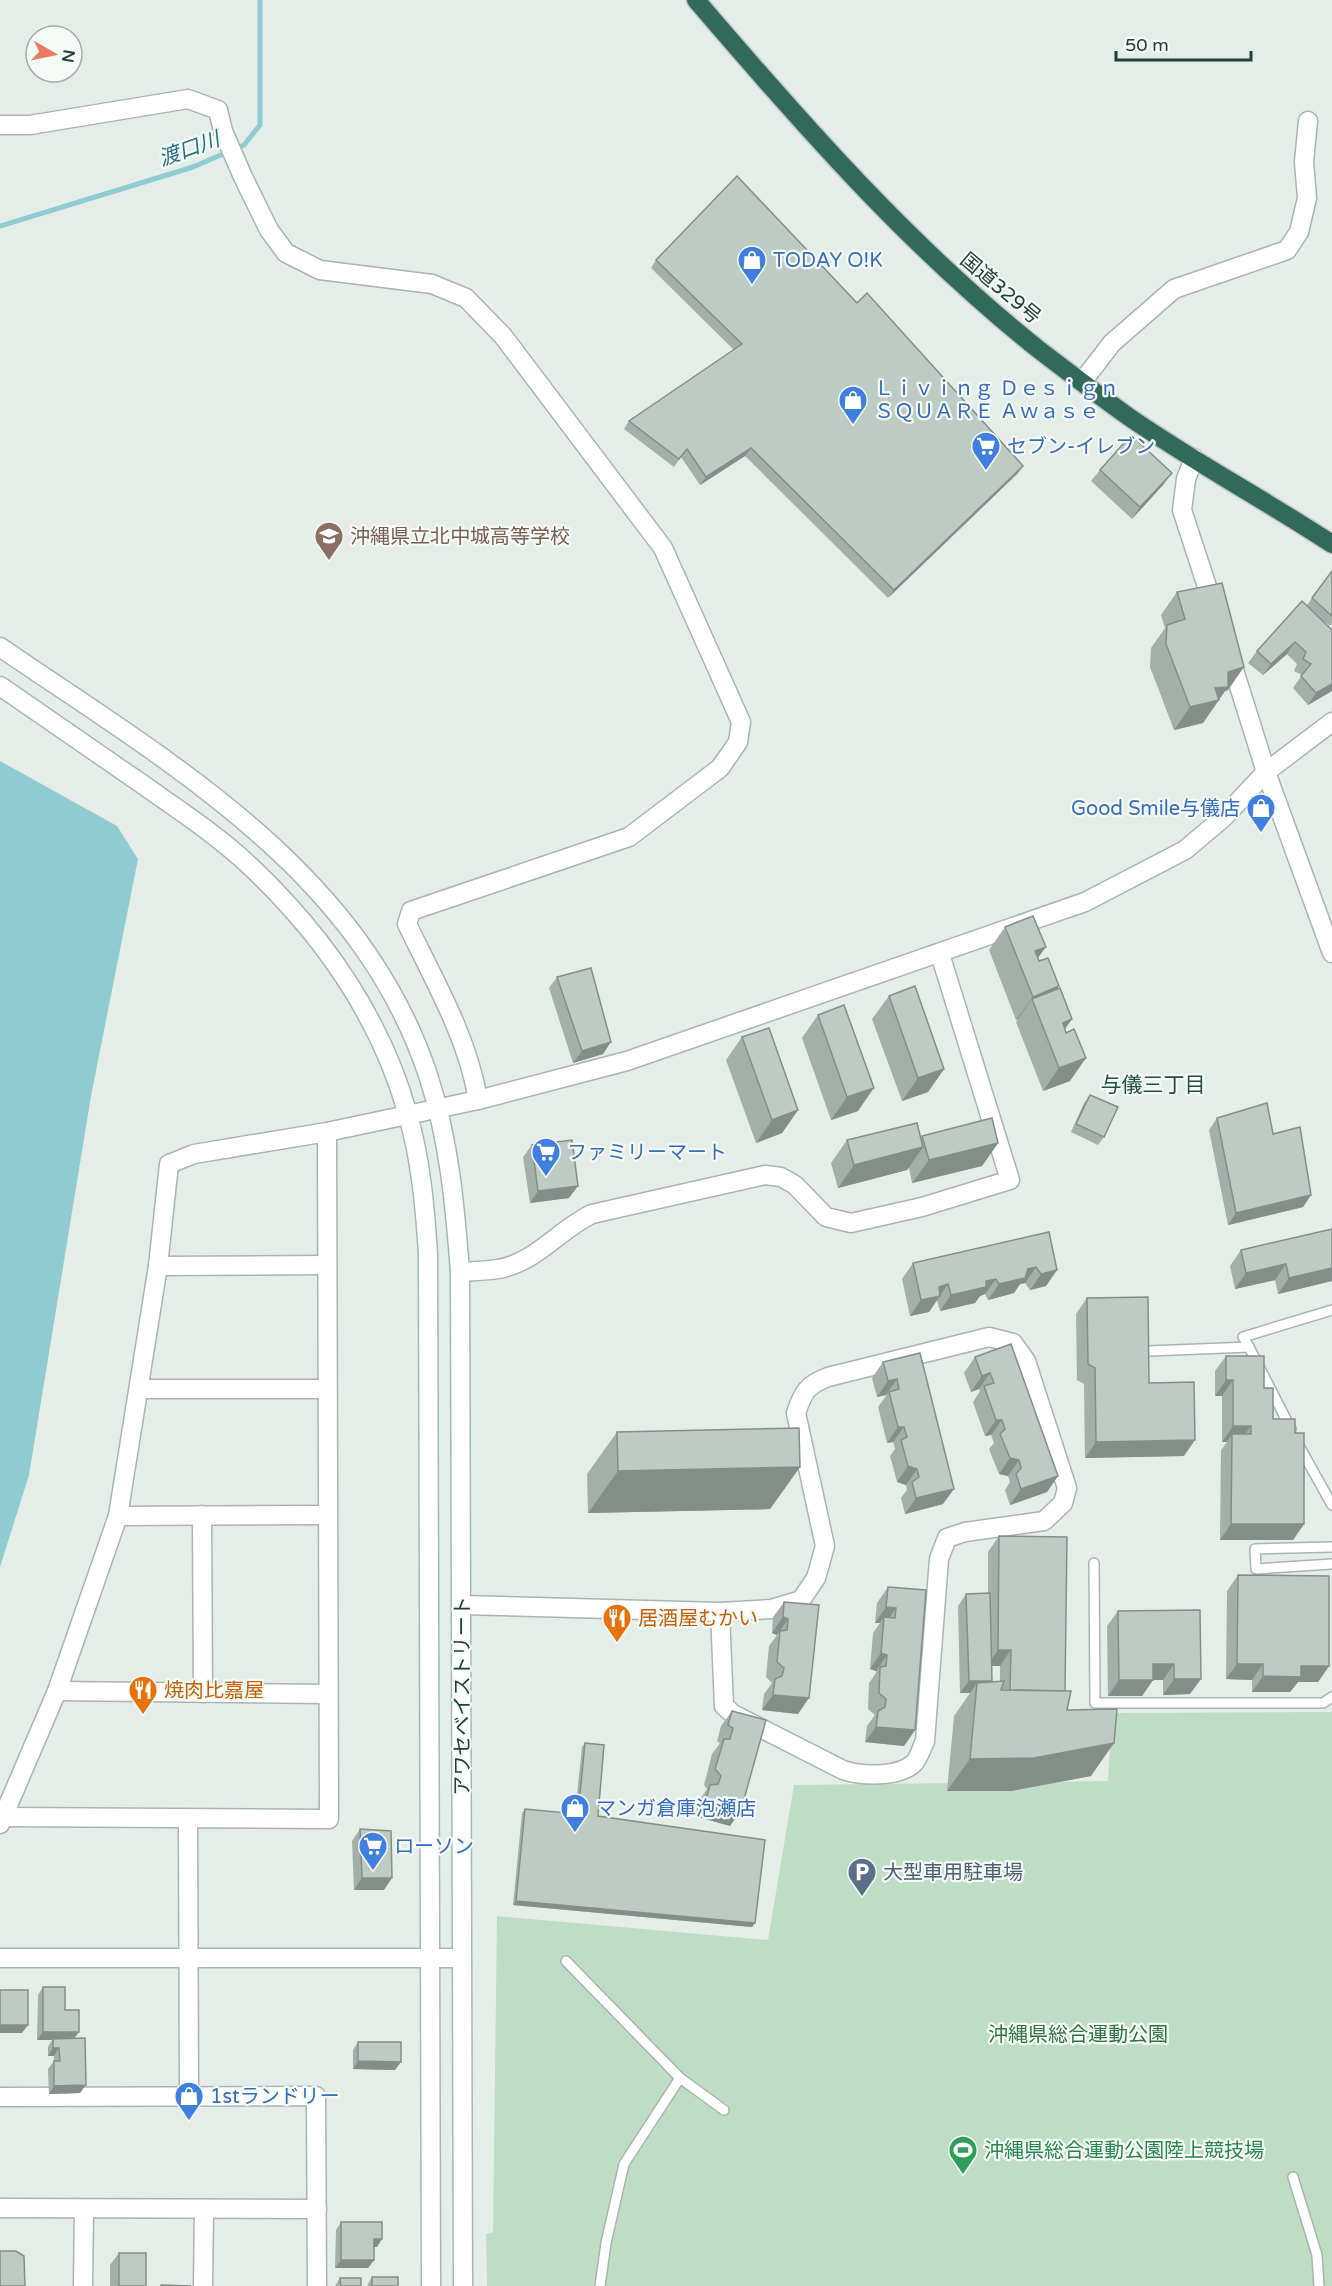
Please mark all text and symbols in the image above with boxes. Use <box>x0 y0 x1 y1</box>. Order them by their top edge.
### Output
north arrow <box>24 24 84 84</box>
scale bar <box>1116 24 1251 62</box>
text: 50 m <box>1125 34 1169 56</box>
text: N <box>57 48 79 64</box>
water label: 渡口川 <box>155 126 225 172</box>
shop icon: TODAY O!K <box>736 244 768 286</box>
street label: 国道329号 <box>955 248 1045 329</box>
place label: TODAY O!K <box>773 249 883 273</box>
place label: Ｌｉｖｉｎｇ Ｄｅｓｉｇｎ ＳＱＵＡＲＥ Ａｗａｓｅ <box>874 377 1119 424</box>
shop icon: Ｌｉｖｉｎｇ Ｄｅｓｉｇｎ ＳＱＵＡＲＥ Ａｗａｓｅ <box>837 384 869 426</box>
supermarket icon: セブン-イレブン <box>970 430 1002 472</box>
place label: セブン-イレブン <box>1007 435 1155 459</box>
school or university icon: 沖縄県立北中城高等学校 <box>313 520 345 562</box>
place label: 沖縄県立北中城高等学校 <box>350 525 570 549</box>
shop icon: Good Smile与儀店 <box>1245 792 1277 834</box>
place label: Good Smile与儀店 <box>1071 797 1240 821</box>
district label: 与儀三丁目 <box>1101 1073 1206 1098</box>
supermarket icon: ファミリーマート <box>530 1136 562 1178</box>
place label: ファミリーマート <box>567 1141 727 1165</box>
street label: アワセベイストリート <box>451 1596 475 1796</box>
restaurant icon: 居酒屋むかい <box>601 1602 633 1644</box>
place label: 居酒屋むかい <box>638 1607 758 1631</box>
restaurant icon: 焼肉比嘉屋 <box>127 1674 159 1716</box>
place label: 焼肉比嘉屋 <box>164 1679 264 1703</box>
shop icon: マンガ倉庫泡瀬店 <box>559 1792 591 1834</box>
place label: マンガ倉庫泡瀬店 <box>596 1797 756 1821</box>
supermarket icon: ローソン <box>357 1830 389 1872</box>
place label: ローソン <box>394 1835 474 1859</box>
parking icon: 大型車用駐車場 <box>846 1856 878 1898</box>
place label: 大型車用駐車場 <box>883 1861 1023 1885</box>
park label: 沖縄県総合運動公園 <box>988 2023 1168 2047</box>
shop icon: 1stランドリー <box>173 2080 205 2122</box>
place label: 1stランドリー <box>210 2085 340 2109</box>
sports icon: 沖縄県総合運動公園陸上競技場 <box>947 2134 979 2176</box>
place label: 沖縄県総合運動公園陸上競技場 <box>984 2139 1264 2163</box>

